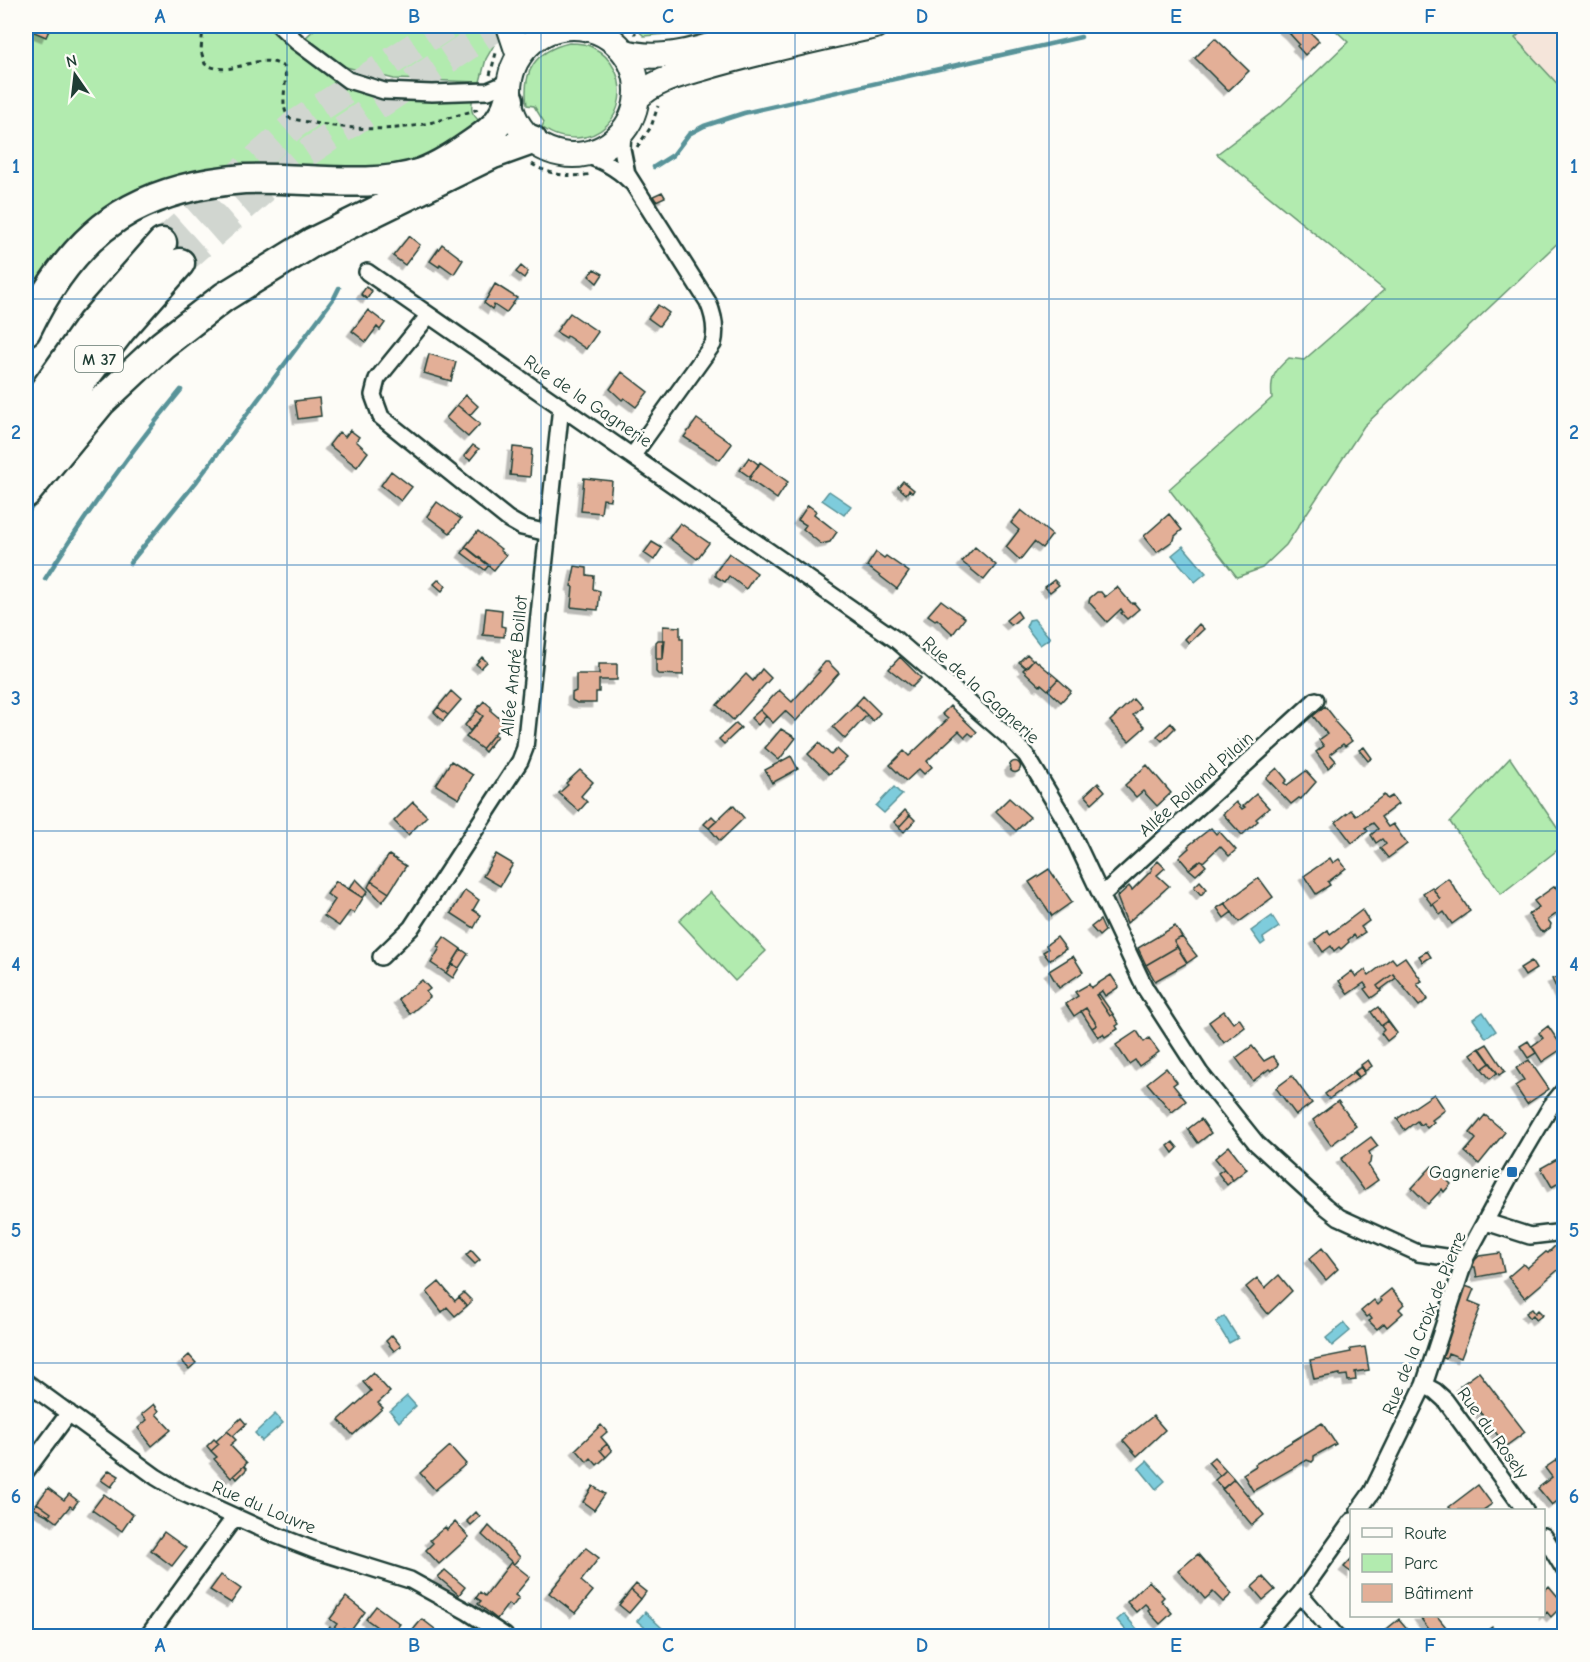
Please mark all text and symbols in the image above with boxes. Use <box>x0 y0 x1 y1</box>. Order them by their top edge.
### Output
text: A <box>154 5 166 28</box>
text: B <box>408 5 420 28</box>
text: C <box>662 5 674 28</box>
text: D <box>916 5 928 28</box>
text: E <box>1170 5 1182 28</box>
text: F <box>1424 5 1436 28</box>
north arrow <box>45 45 105 105</box>
text: N <box>64 51 79 71</box>
text: 1 <box>12 155 20 178</box>
text: 1 <box>1570 155 1578 178</box>
road number: M 37 <box>75 346 123 372</box>
street label: Rue de la Gagnerie <box>520 351 656 452</box>
text: 2 <box>11 421 21 444</box>
text: 2 <box>1569 421 1579 444</box>
street label: Allée André Boillot <box>497 594 532 737</box>
street label: Rue de la Gagnerie <box>918 632 1043 748</box>
text: 3 <box>11 687 21 710</box>
text: 3 <box>1569 687 1579 710</box>
street label: Allée Rolland Pilain <box>1135 728 1258 841</box>
text: 4 <box>11 953 21 976</box>
text: 4 <box>1569 953 1579 976</box>
place label: Gagnerie <box>1429 1162 1500 1183</box>
marker: Gagnerie <box>1505 1165 1519 1179</box>
text: 5 <box>11 1219 21 1242</box>
text: 5 <box>1569 1219 1579 1242</box>
street label: Rue de la Croix de Pierre <box>1378 1229 1471 1418</box>
street label: Rue du Rosely <box>1452 1383 1533 1484</box>
street label: Rue du Louvre <box>209 1476 319 1539</box>
text: 6 <box>11 1485 21 1508</box>
text: 6 <box>1569 1485 1579 1508</box>
legend <box>1350 1509 1545 1617</box>
text: Route <box>1404 1523 1447 1544</box>
text: Parc <box>1404 1553 1438 1574</box>
text: Bâtiment <box>1404 1583 1474 1604</box>
text: A <box>154 1634 166 1657</box>
text: B <box>408 1634 420 1657</box>
text: C <box>662 1634 674 1657</box>
text: D <box>916 1634 928 1657</box>
text: E <box>1170 1634 1182 1657</box>
text: F <box>1424 1634 1436 1657</box>

